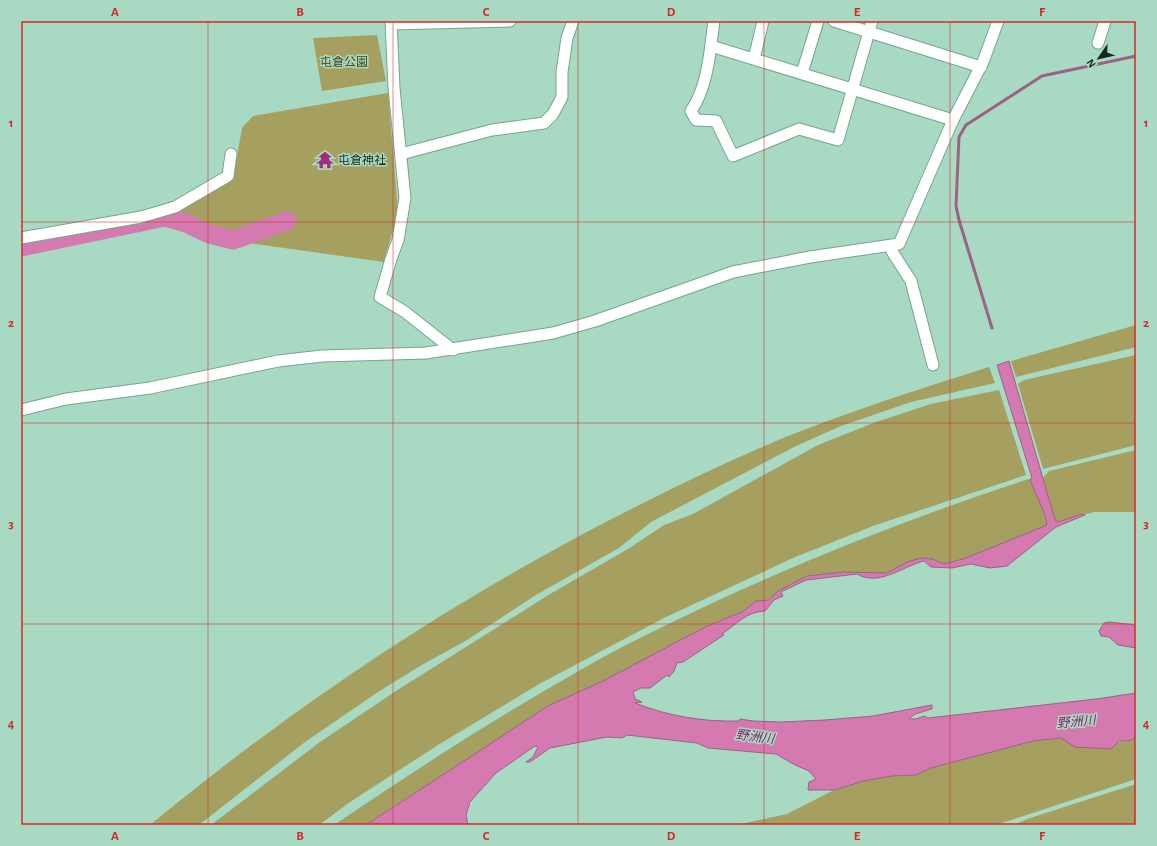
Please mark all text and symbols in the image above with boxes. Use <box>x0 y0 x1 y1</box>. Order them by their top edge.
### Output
text: A <box>111 6 119 19</box>
text: B <box>296 6 304 19</box>
text: C <box>483 6 490 19</box>
text: D <box>667 6 676 19</box>
text: E <box>854 6 861 19</box>
text: F <box>1039 6 1046 19</box>
north arrow <box>1079 38 1119 78</box>
park label: 屯倉公園 <box>320 56 368 68</box>
text: N <box>1084 57 1098 70</box>
text: 1 <box>9 117 13 130</box>
text: 1 <box>1144 117 1148 130</box>
temple icon: 屯倉神社 <box>315 150 335 170</box>
place label: 屯倉神社 <box>338 154 386 166</box>
text: 2 <box>8 317 14 330</box>
text: 2 <box>1143 317 1149 330</box>
text: 3 <box>8 518 14 531</box>
text: 3 <box>1143 518 1149 531</box>
water label: 野洲川 <box>1056 713 1098 731</box>
text: 4 <box>8 718 15 731</box>
text: 4 <box>1143 718 1150 731</box>
water label: 野洲川 <box>735 728 777 747</box>
text: A <box>111 830 119 843</box>
text: B <box>296 830 304 843</box>
text: C <box>483 830 490 843</box>
text: D <box>667 830 676 843</box>
text: E <box>854 830 861 843</box>
text: F <box>1039 830 1046 843</box>

